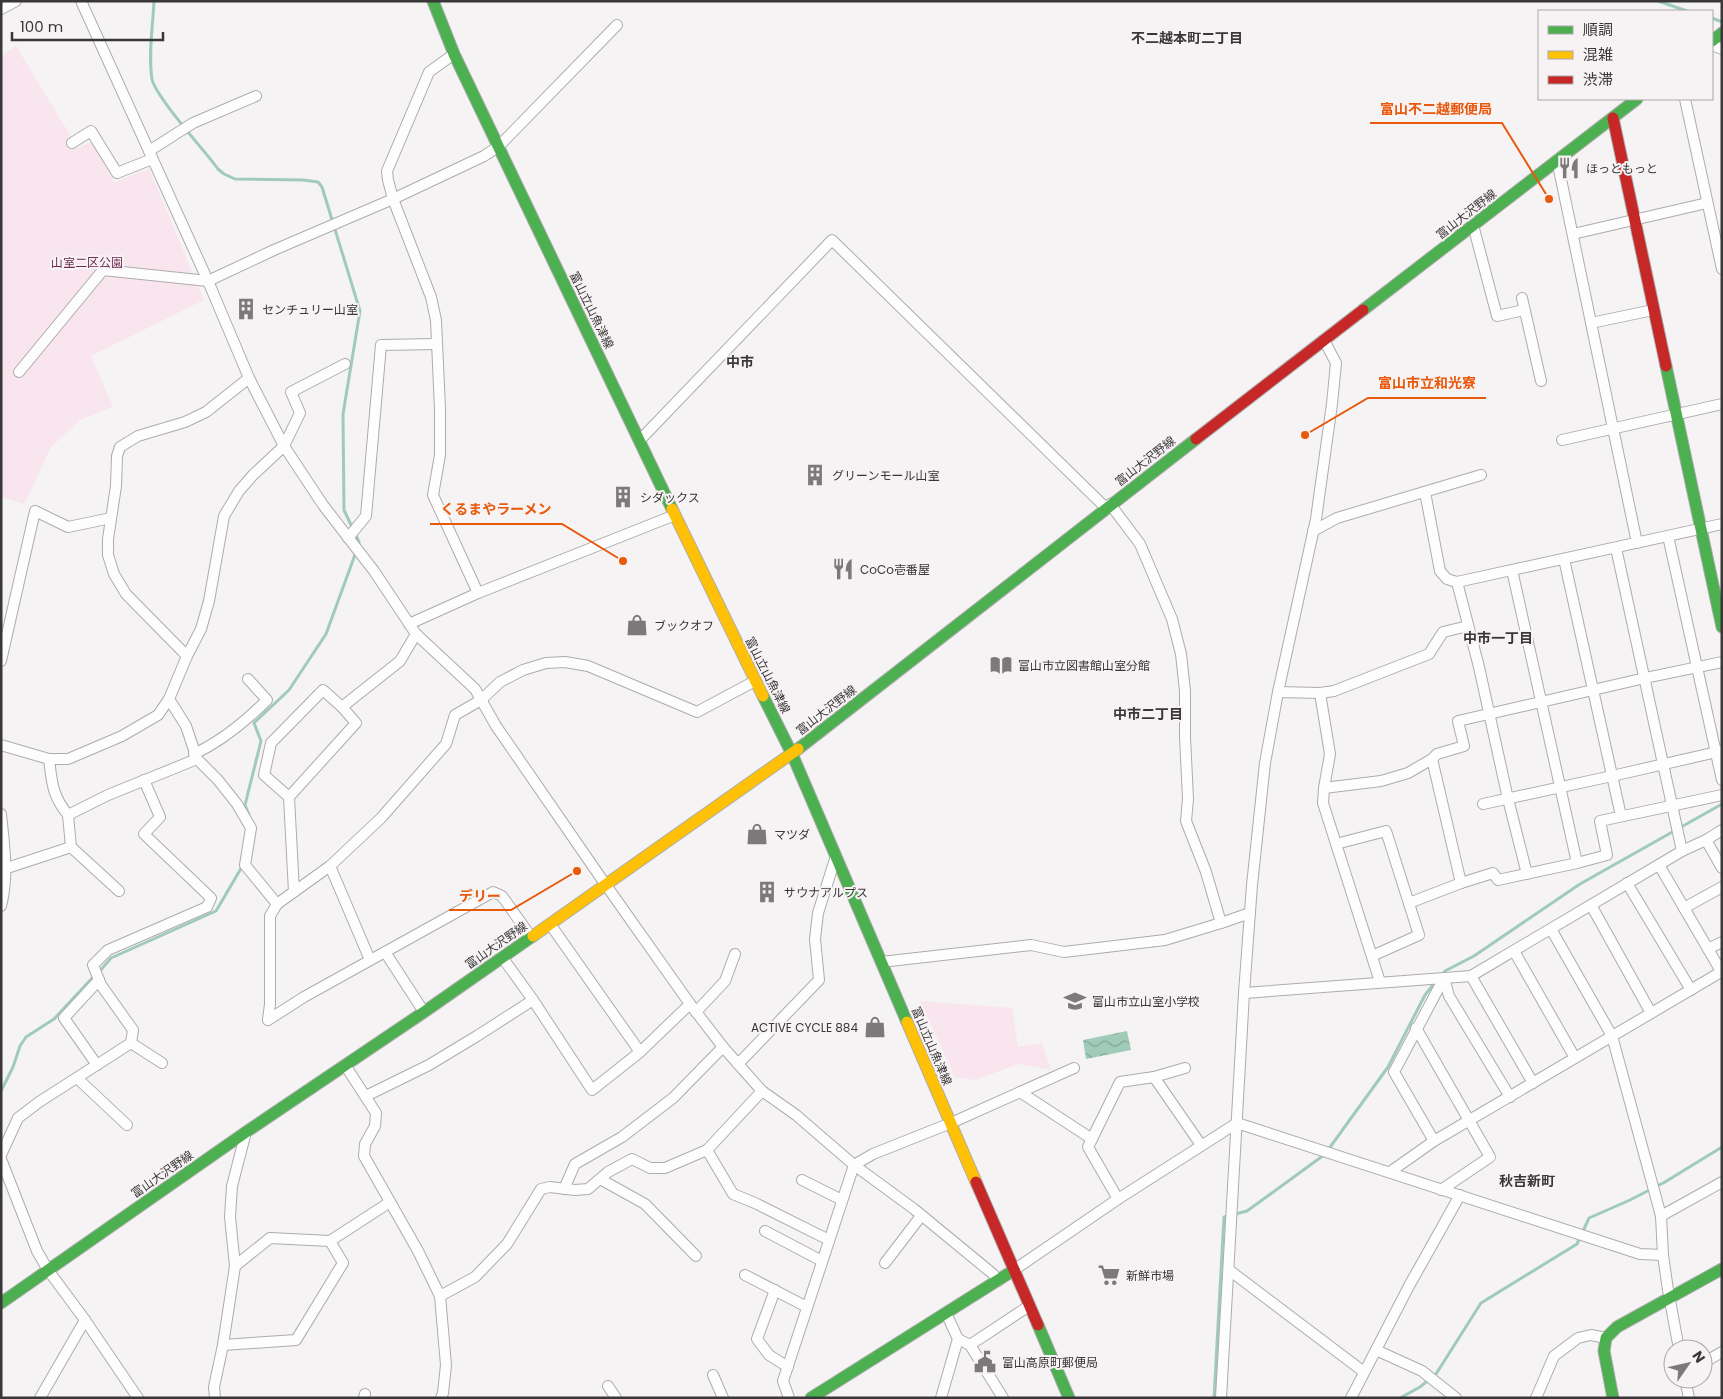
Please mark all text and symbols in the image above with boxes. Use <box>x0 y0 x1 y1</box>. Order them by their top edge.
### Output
scale bar <box>12 10 164 42</box>
legend <box>1538 10 1713 100</box>
text: 100 m <box>20 16 63 37</box>
text: 順調 <box>1583 19 1613 40</box>
district label: 不二越本町二丁目 <box>1131 28 1243 48</box>
text: 混雑 <box>1583 44 1613 65</box>
text: 渋滞 <box>1583 69 1613 90</box>
callout: 富山不二越郵便局 <box>1370 94 1502 123</box>
text: 富山不二越郵便局 <box>1380 99 1492 119</box>
restaurant icon: ほっともっと <box>1556 155 1582 181</box>
place label: ほっともっと <box>1586 160 1658 177</box>
street label: 富山大沢野線 <box>1432 185 1500 243</box>
park label: 山室二区公園 <box>51 254 123 271</box>
street label: 富山立山魚津線 <box>566 269 618 351</box>
building icon: センチュリー山室 <box>233 296 259 322</box>
place label: センチュリー山室 <box>262 301 358 318</box>
district label: 中市 <box>726 352 754 372</box>
callout: 富山市立和光寮 <box>1368 369 1486 398</box>
text: 富山市立和光寮 <box>1378 373 1476 393</box>
street label: 富山大沢野線 <box>1111 432 1179 490</box>
building icon: グリーンモール山室 <box>802 462 828 488</box>
place label: グリーンモール山室 <box>832 467 939 484</box>
building icon: シダックス <box>610 484 636 510</box>
place label: シダックス <box>640 489 700 506</box>
callout: くるまやラーメン <box>430 495 562 524</box>
text: くるまやラーメン <box>440 499 552 519</box>
restaurant icon: CoCo壱番屋 <box>830 556 856 582</box>
place label: CoCo壱番屋 <box>860 561 930 578</box>
shop icon: ブックオフ <box>624 612 650 638</box>
place label: ブックオフ <box>654 617 714 634</box>
district label: 中市一丁目 <box>1463 628 1533 648</box>
street label: 富山立山魚津線 <box>741 634 795 716</box>
library icon: 富山市立図書館山室分館 <box>988 652 1014 678</box>
place label: 富山市立図書館山室分館 <box>1018 657 1150 674</box>
street label: 富山大沢野線 <box>792 681 860 739</box>
district label: 中市二丁目 <box>1113 704 1183 724</box>
shop icon: マツダ <box>744 821 770 847</box>
place label: マツダ <box>774 826 810 843</box>
building icon: サウナアルプス <box>754 879 780 905</box>
callout: デリー <box>449 881 511 910</box>
place label: サウナアルプス <box>784 884 868 901</box>
text: デリー <box>459 886 501 906</box>
street label: 富山大沢野線 <box>462 917 530 973</box>
school or university icon: 富山市立山室小学校 <box>1062 988 1088 1014</box>
place label: 富山市立山室小学校 <box>1092 993 1200 1010</box>
street label: 富山立山魚津線 <box>908 1004 956 1088</box>
shop icon: ACTIVE CYCLE 884 <box>862 1014 888 1040</box>
place label: ACTIVE CYCLE 884 <box>751 1019 858 1036</box>
street label: 富山大沢野線 <box>128 1146 196 1202</box>
district label: 秋吉新町 <box>1499 1171 1555 1191</box>
supermarket icon: 新鮮市場 <box>1096 1262 1122 1288</box>
place label: 新鮮市場 <box>1126 1267 1174 1284</box>
north arrow <box>1663 1339 1713 1389</box>
text: N <box>1688 1347 1710 1367</box>
public building icon: 富山高原町郵便局 <box>972 1349 998 1375</box>
place label: 富山高原町郵便局 <box>1002 1354 1098 1371</box>

